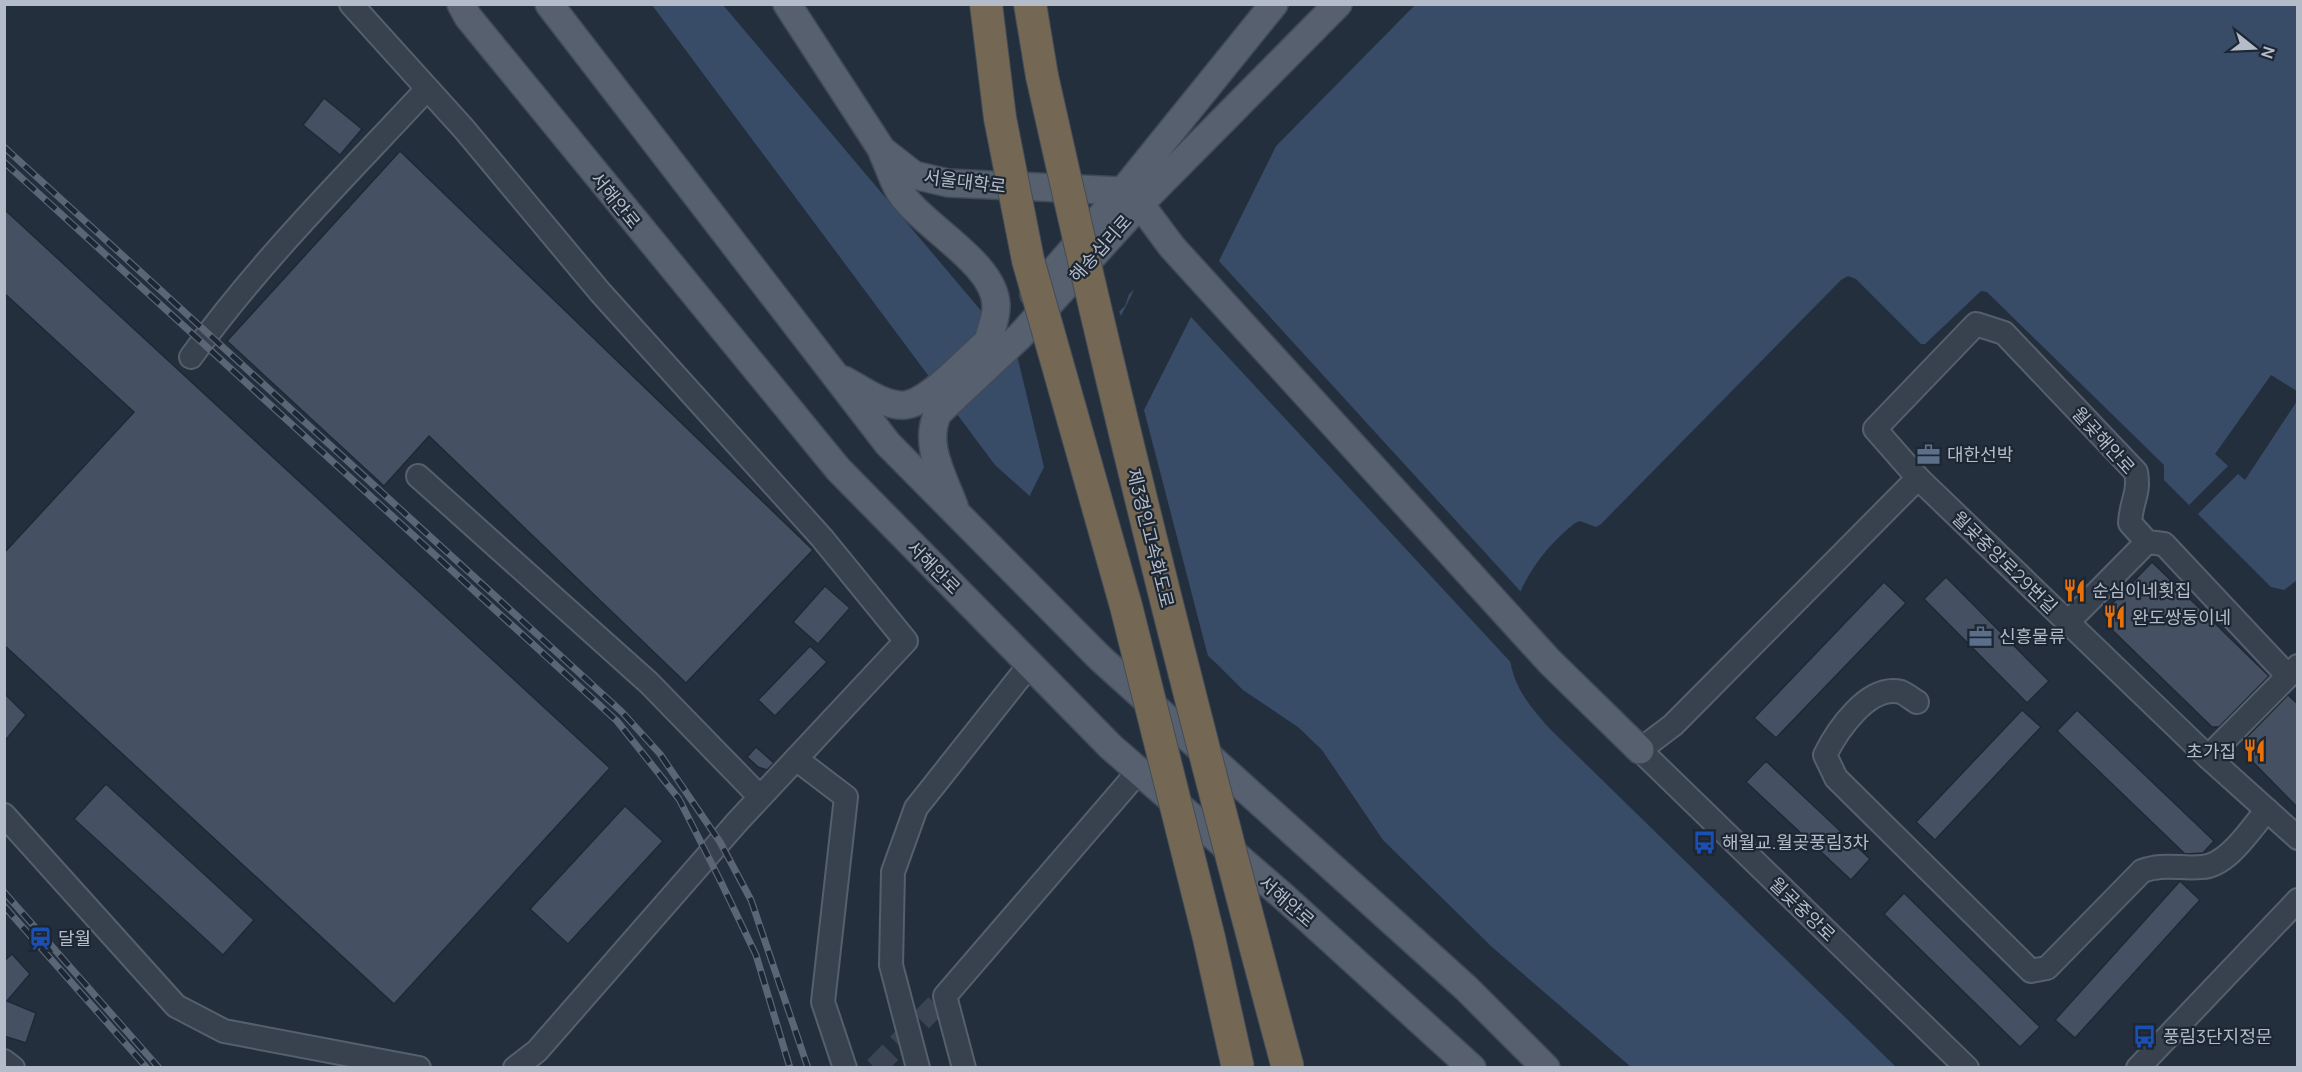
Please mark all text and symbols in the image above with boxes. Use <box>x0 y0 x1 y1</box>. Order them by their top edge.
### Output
north arrow <box>2224 18 2284 78</box>
text: N <box>2256 44 2281 62</box>
street label: 서울대학로 <box>922 164 1008 198</box>
street label: 서해안로 <box>586 167 646 233</box>
street label: 해송십리로 <box>1063 209 1137 287</box>
street label: 월곶해안로 <box>2067 401 2141 479</box>
office icon: 대한선박 <box>1916 441 1942 467</box>
place label: 대한선박 <box>1947 442 2013 466</box>
street label: 제3경인고속화도로 <box>1122 466 1180 610</box>
street label: 월곶중앙로29번길 <box>1947 506 2063 618</box>
street label: 서해안로 <box>902 535 966 599</box>
restaurant icon: 순심이네횟집 <box>2061 577 2087 603</box>
place label: 순심이네횟집 <box>2092 578 2191 602</box>
restaurant icon: 완도쌍둥이네 <box>2101 604 2127 630</box>
place label: 완도쌍둥이네 <box>2132 605 2231 629</box>
office icon: 신흥물류 <box>1968 623 1994 649</box>
place label: 신흥물류 <box>1999 624 2065 648</box>
restaurant icon: 초가집 <box>2241 738 2267 764</box>
place label: 초가집 <box>2186 739 2236 763</box>
bus stop icon: 해월교.월곶풍림3차 <box>1691 829 1717 855</box>
place label: 해월교.월곶풍림3차 <box>1722 830 1869 854</box>
street label: 서해안로 <box>1254 870 1320 932</box>
street label: 월곶중앙로 <box>1765 872 1841 946</box>
station icon: 달월 <box>27 925 53 951</box>
place label: 달월 <box>58 926 91 950</box>
bus stop icon: 풍림3단지정문 <box>2132 1023 2158 1049</box>
place label: 풍림3단지정문 <box>2163 1024 2272 1048</box>

